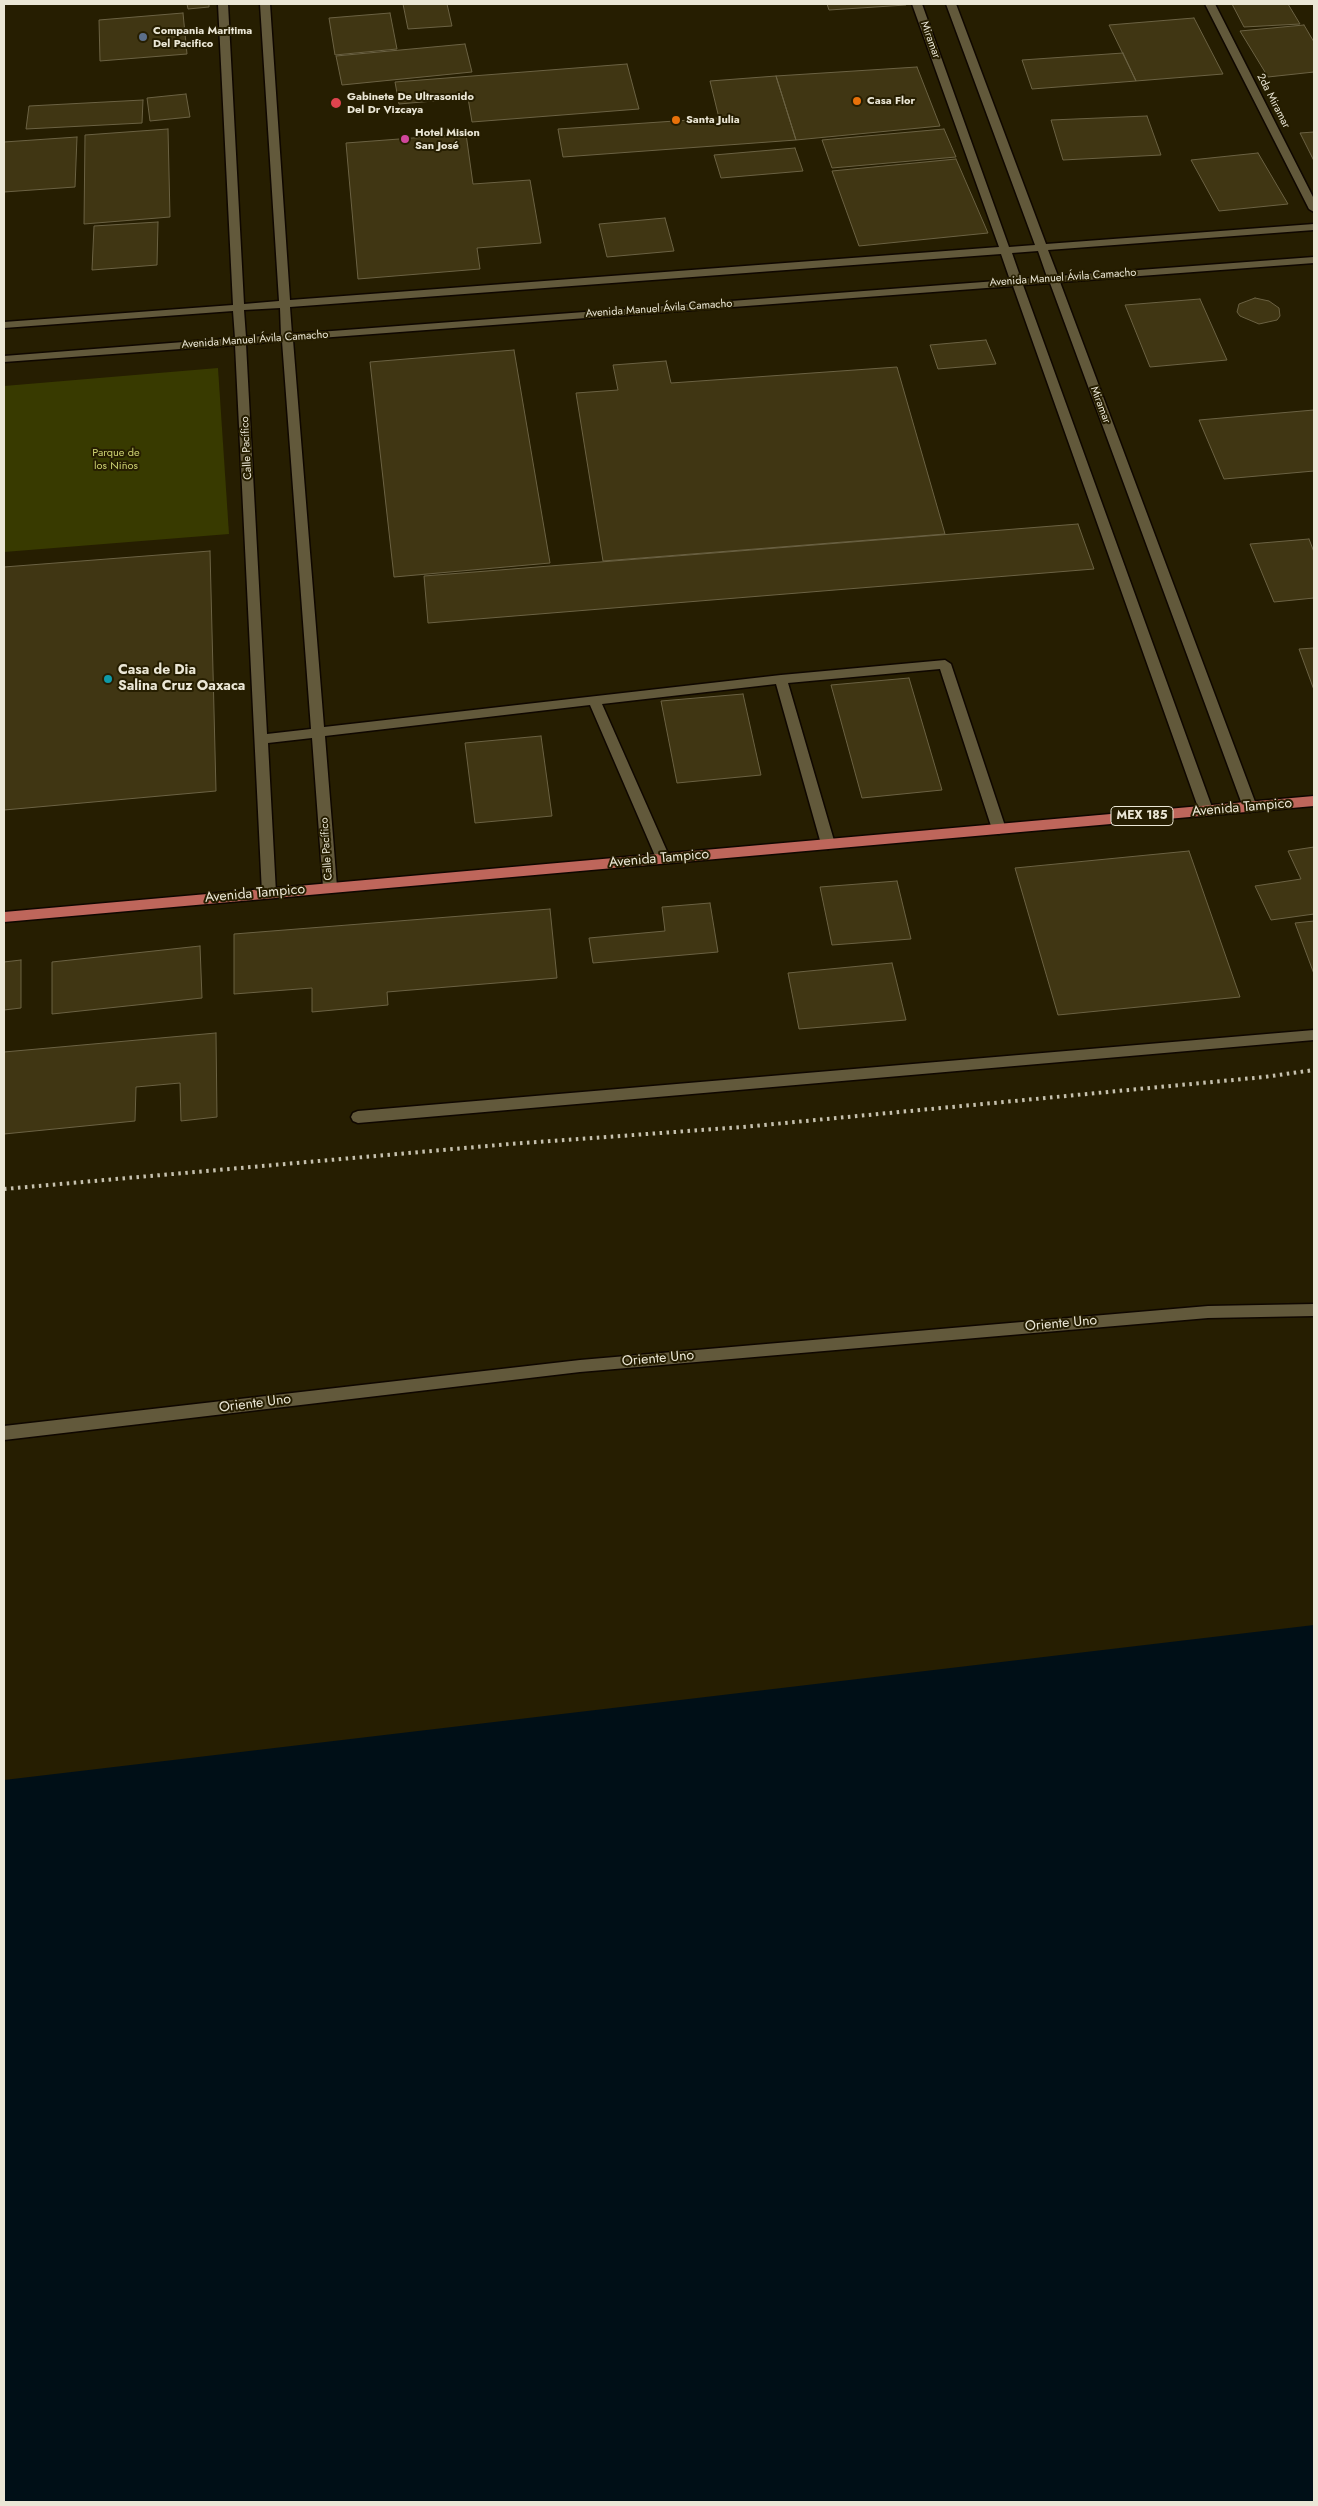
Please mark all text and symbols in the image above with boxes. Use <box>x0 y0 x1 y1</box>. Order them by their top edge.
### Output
street label: Miramar <box>917 20 943 60</box>
place label: Compania Maritima Del Pacifico <box>153 24 252 50</box>
marker: Compania Maritima Del Pacifico <box>137 31 149 43</box>
street label: 2da Miramar <box>1254 71 1292 131</box>
place label: Gabinete De Ultrasonido Del Dr Vizcaya <box>347 90 474 116</box>
place label: Casa Flor <box>867 94 915 108</box>
marker: Casa Flor <box>851 95 863 107</box>
marker: Gabinete De Ultrasonido Del Dr Vizcaya <box>329 96 343 110</box>
place label: Santa Julia <box>686 113 740 127</box>
marker: Santa Julia <box>670 114 682 126</box>
place label: Hotel Mision San José <box>415 126 480 152</box>
marker: Hotel Mision San José <box>399 133 411 145</box>
street label: Avenida Manuel Ávila Camacho <box>989 266 1137 290</box>
street label: Avenida Manuel Ávila Camacho <box>585 297 733 321</box>
street label: Avenida Manuel Ávila Camacho <box>181 328 329 352</box>
street label: Miramar <box>1087 385 1113 425</box>
street label: Calle Pacífico <box>239 416 255 480</box>
park label: Parque de los Niños <box>92 446 140 472</box>
place label: Casa de Dia Salina Cruz Oaxaca <box>118 663 245 696</box>
marker: Casa de Dia Salina Cruz Oaxaca <box>102 673 114 685</box>
street label: Avenida Tampico <box>1191 795 1293 821</box>
road number: MEX 185 <box>1111 806 1173 826</box>
street label: Calle Pacífico <box>318 817 336 881</box>
street label: Avenida Tampico <box>608 846 710 872</box>
street label: Avenida Tampico <box>204 881 306 907</box>
street label: Oriente Uno <box>1024 1312 1098 1336</box>
street label: Oriente Uno <box>621 1347 695 1371</box>
street label: Oriente Uno <box>218 1391 292 1417</box>

